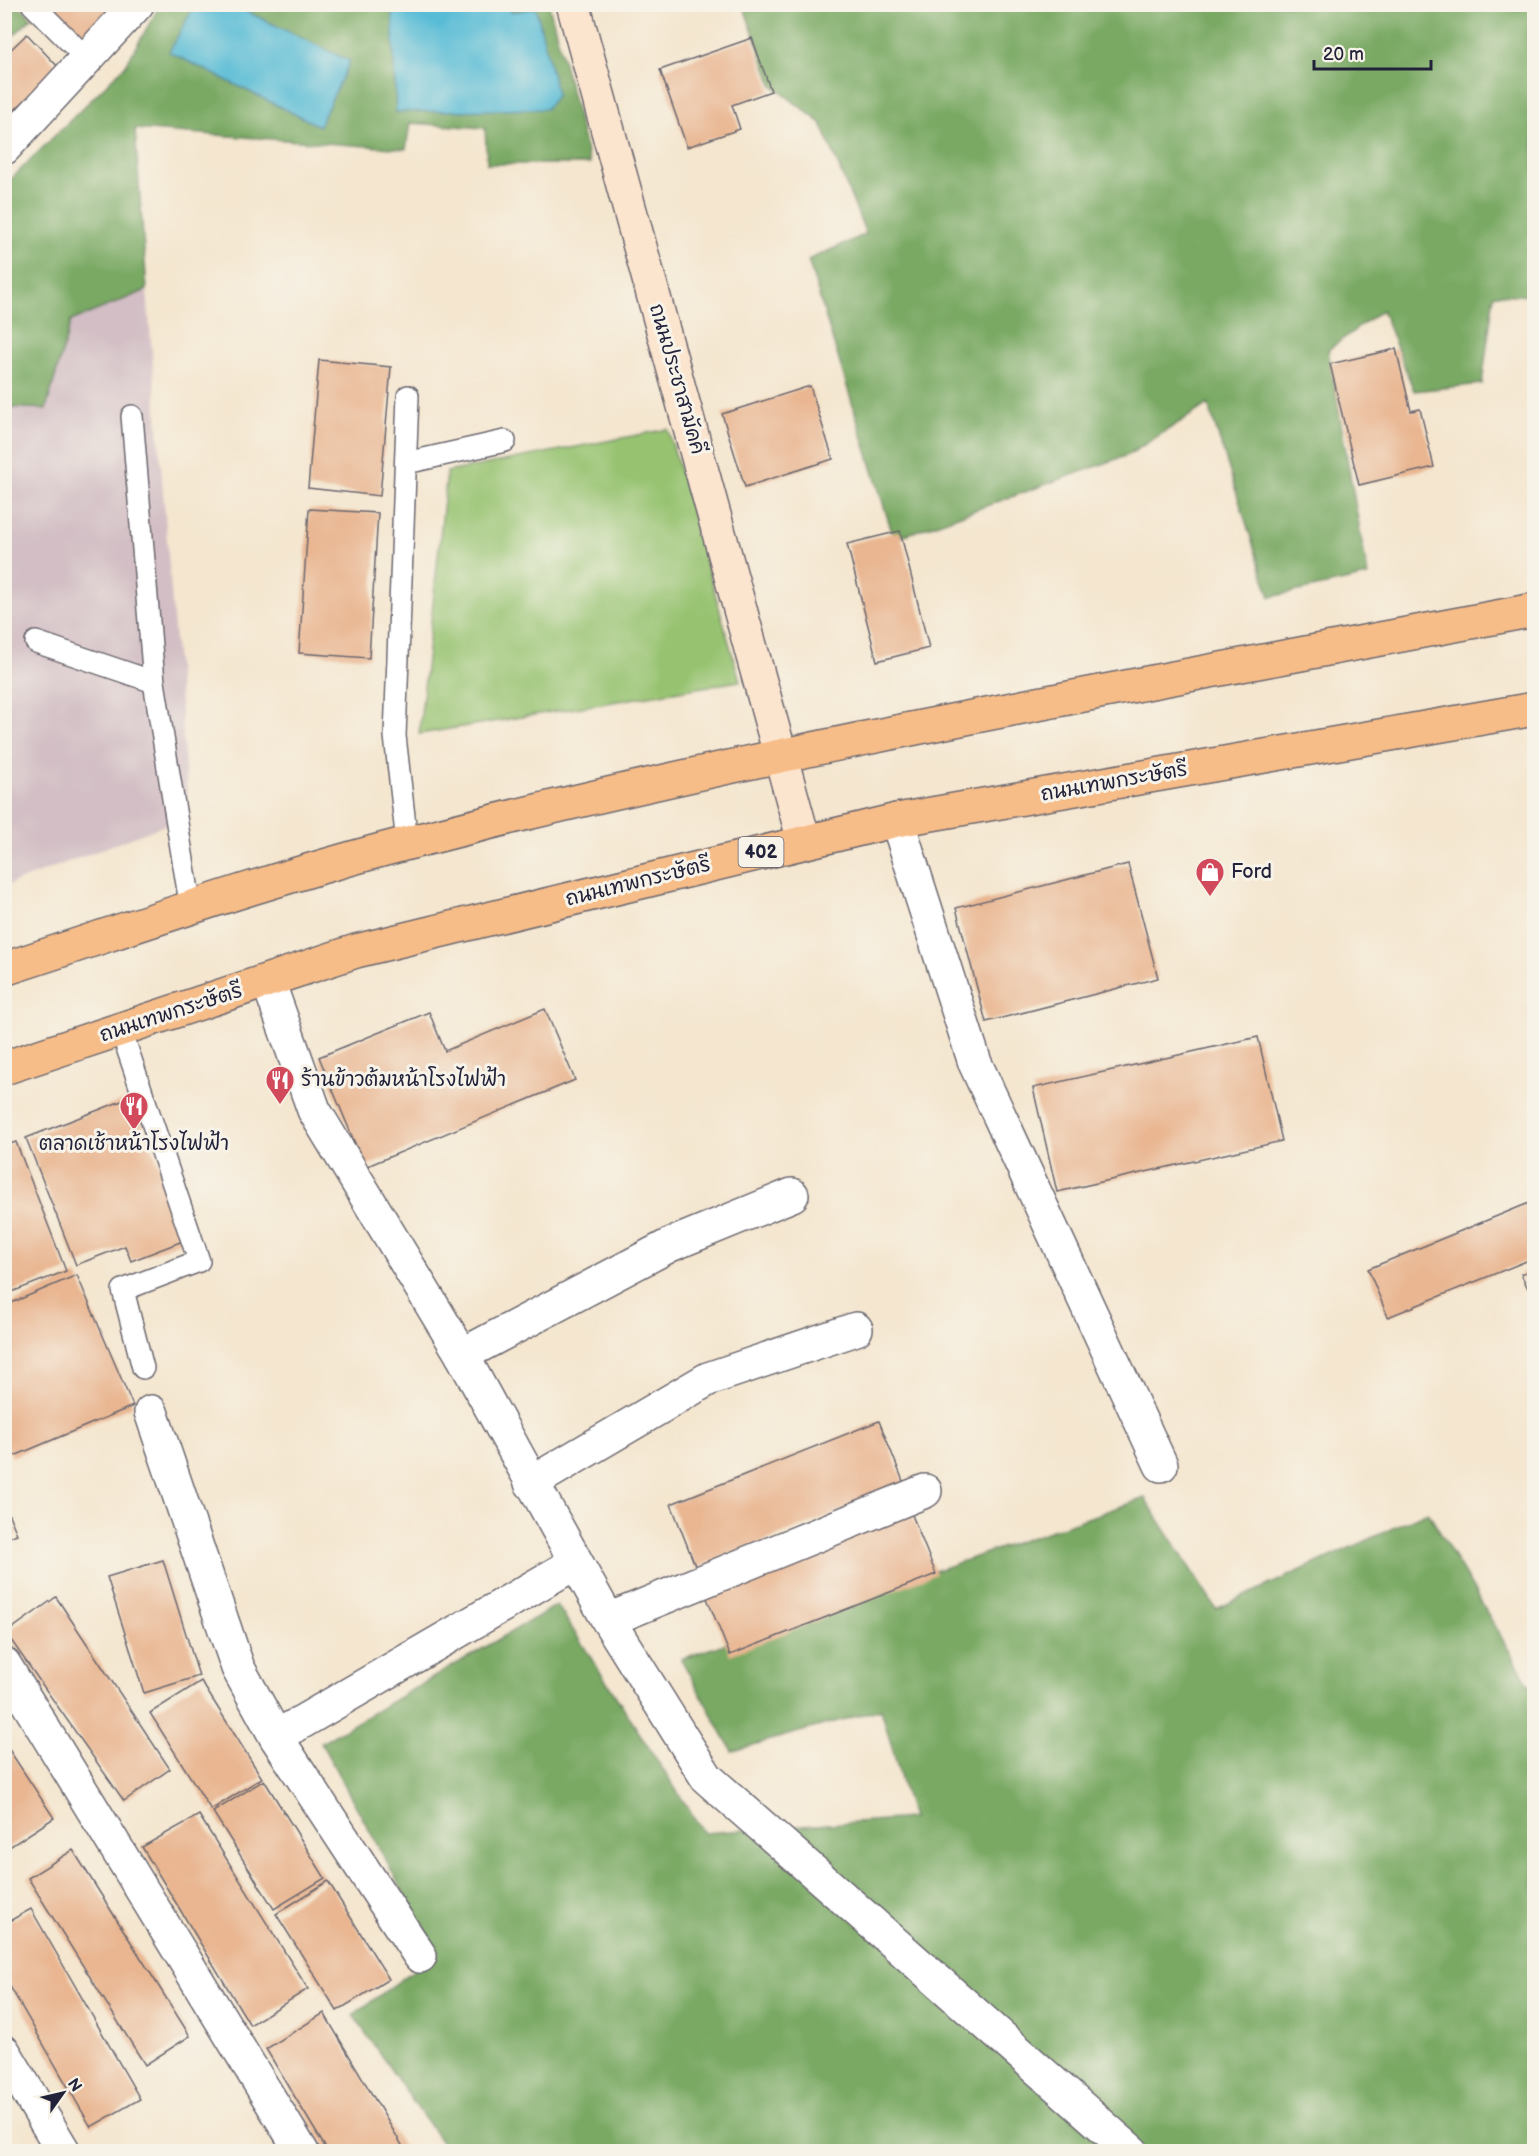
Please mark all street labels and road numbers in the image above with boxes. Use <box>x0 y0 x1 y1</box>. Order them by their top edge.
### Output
street label: ถนนประชาสามัคคี <box>644 301 711 457</box>
street label: ถนนเทพกระษัตรี <box>1039 756 1189 807</box>
road number: 402 <box>738 837 783 867</box>
street label: ถนนเทพกระษัตรี <box>563 851 713 912</box>
street label: ถนนเทพกระษัตรี <box>96 978 245 1047</box>

